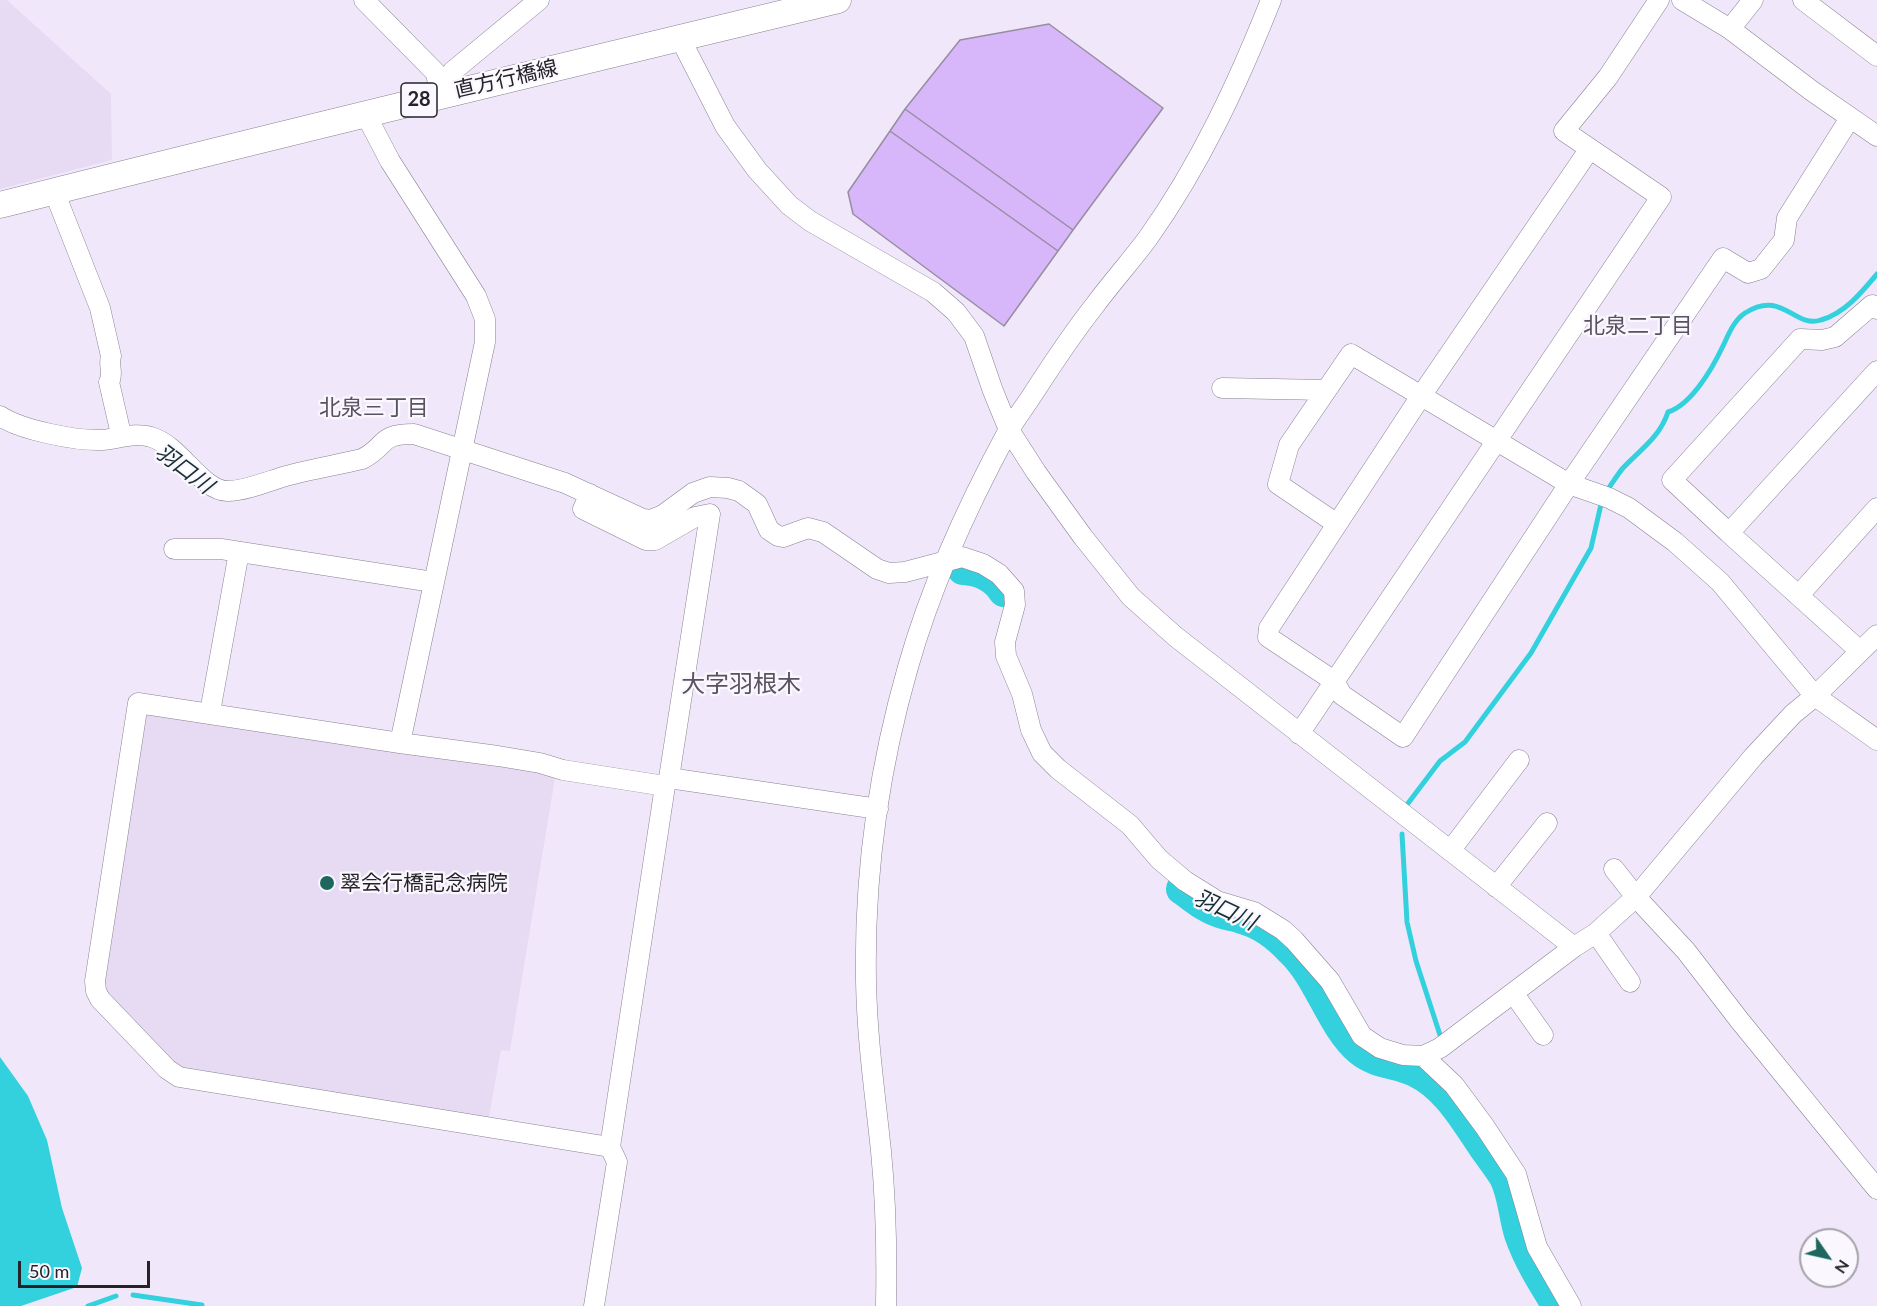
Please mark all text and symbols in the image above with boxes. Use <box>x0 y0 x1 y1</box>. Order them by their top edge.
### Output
street label: 直方行橋線 <box>452 55 560 103</box>
road number: 28 <box>401 83 437 117</box>
district label: 北泉二丁目 <box>1583 313 1693 339</box>
district label: 北泉三丁目 <box>319 395 429 421</box>
water label: 羽口川 <box>150 439 218 499</box>
district label: 大字羽根木 <box>681 670 801 698</box>
place label: 翠会行橋記念病院 <box>340 870 508 896</box>
marker: 翠会行橋記念病院 <box>318 874 336 892</box>
water label: 羽口川 <box>1190 884 1260 936</box>
north arrow <box>1799 1228 1859 1288</box>
scale bar <box>21 1249 153 1287</box>
text: N <box>1831 1257 1854 1278</box>
text: 50 m <box>29 1260 69 1282</box>

